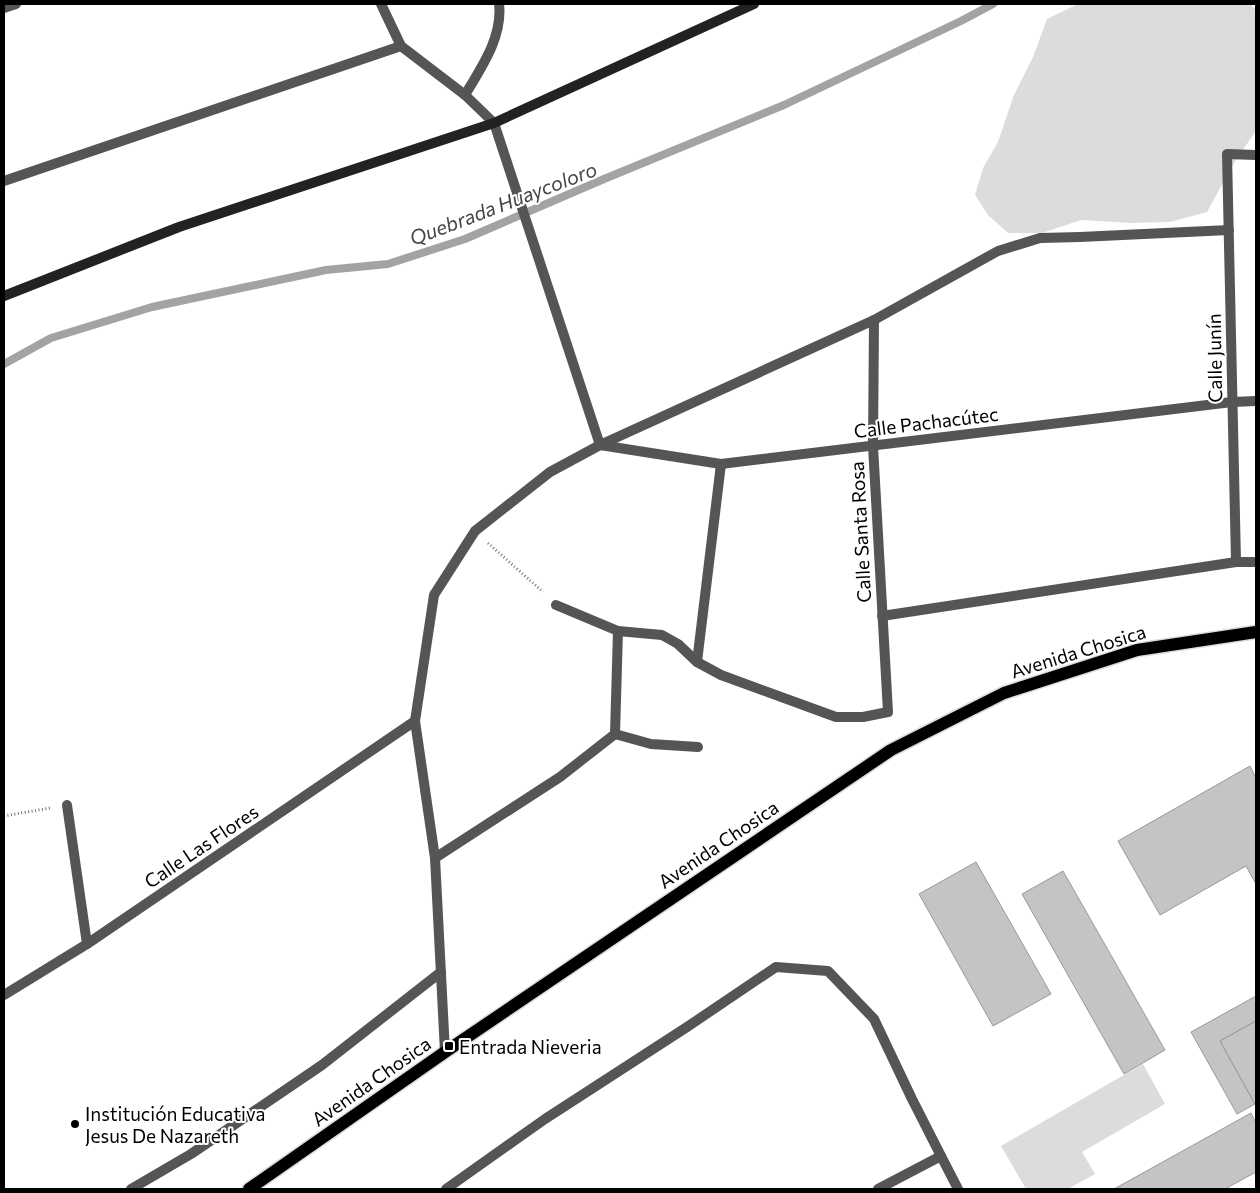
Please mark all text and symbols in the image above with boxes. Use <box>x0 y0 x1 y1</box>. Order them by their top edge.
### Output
water label: Quebrada Huaycoloro <box>406 156 600 250</box>
street label: Calle Junín <box>1202 313 1226 403</box>
street label: Calle Pachacútec <box>852 402 1000 442</box>
street label: Calle Santa Rosa <box>845 461 875 603</box>
street label: Avenida Chosica <box>1008 620 1148 682</box>
street label: Avenida Chosica <box>654 795 782 893</box>
street label: Calle Las Flores <box>140 799 262 893</box>
street label: Avenida Chosica <box>307 1031 435 1131</box>
place label: Entrada Nieveria <box>459 1035 602 1058</box>
marker: Entrada Nieveria <box>443 1040 455 1052</box>
place label: Institución Educativa Jesus De Nazareth <box>85 1102 265 1147</box>
marker: Institución Educativa Jesus De Nazareth <box>69 1118 81 1130</box>

